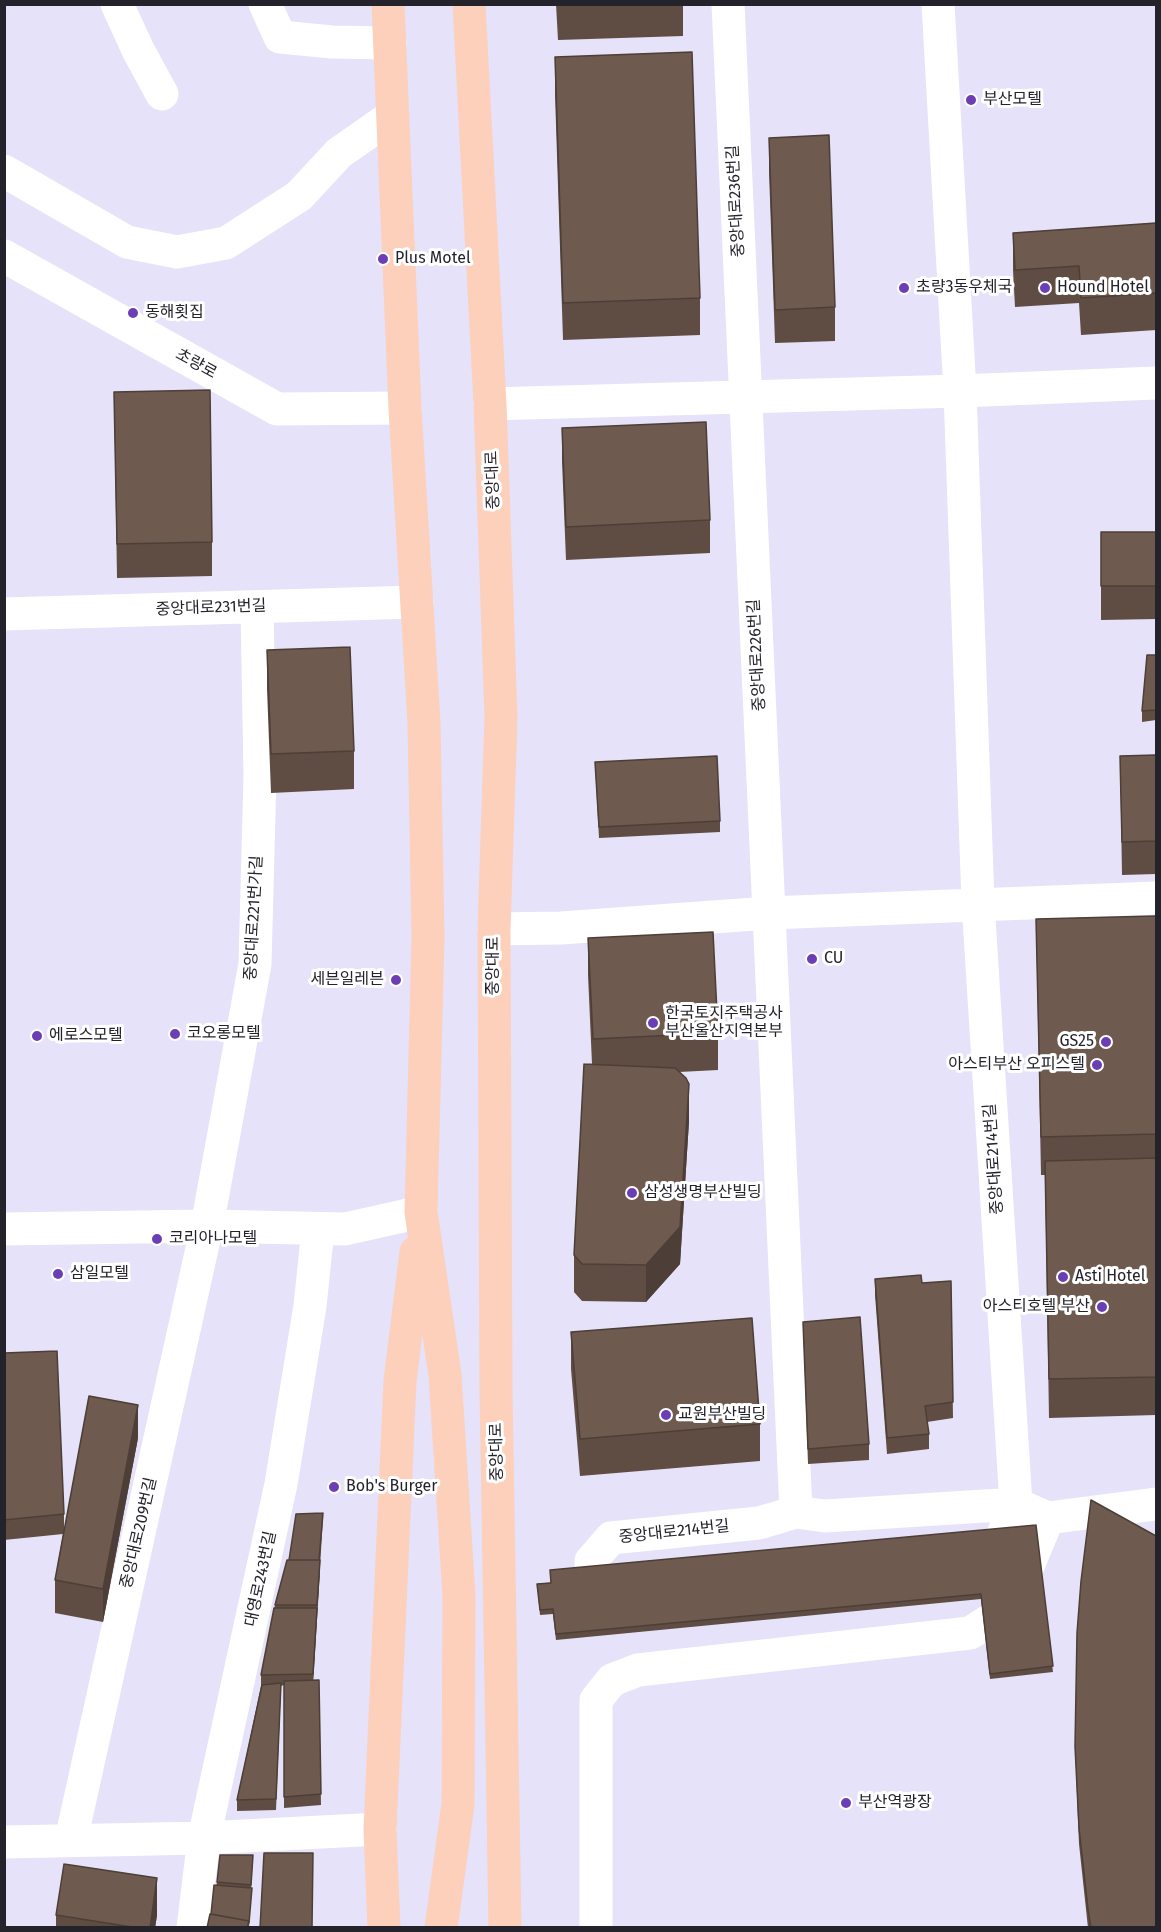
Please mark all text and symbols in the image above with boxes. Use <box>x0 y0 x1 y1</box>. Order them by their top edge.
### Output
place label: 부산모텔 <box>983 90 1042 110</box>
marker: 부산모텔 <box>964 93 978 107</box>
street label: 중앙대로236번길 <box>723 144 749 258</box>
place label: Plus Motel <box>395 249 471 269</box>
marker: Plus Motel <box>376 252 390 266</box>
place label: 초량3동우체국 <box>916 278 1012 298</box>
place label: Hound Hotel <box>1057 278 1149 298</box>
marker: 초량3동우체국 <box>897 281 911 295</box>
marker: Hound Hotel <box>1038 281 1052 295</box>
place label: 동해횟집 <box>145 303 204 323</box>
marker: 동해횟집 <box>126 306 140 320</box>
street label: 초량로 <box>172 345 220 383</box>
street label: 중앙대로 <box>482 450 504 510</box>
street label: 중앙대로231번길 <box>155 596 267 620</box>
street label: 중앙대로226번길 <box>744 598 770 712</box>
street label: 중앙대로221번가길 <box>241 855 267 981</box>
street label: 중앙대로 <box>484 937 504 995</box>
place label: CU <box>824 949 843 969</box>
marker: CU <box>805 952 819 966</box>
place label: 세븐일레븐 <box>310 970 384 990</box>
marker: 세븐일레븐 <box>389 973 403 987</box>
place label: 한국토지주택공사 부산울산지역본부 <box>665 1004 783 1042</box>
marker: 한국토지주택공사 부산울산지역본부 <box>646 1016 660 1030</box>
place label: 코오롱모텔 <box>187 1024 261 1044</box>
place label: 에로스모텔 <box>49 1026 123 1046</box>
marker: 코오롱모텔 <box>168 1027 182 1041</box>
marker: 에로스모텔 <box>30 1029 44 1043</box>
place label: GS25 <box>1059 1032 1094 1052</box>
marker: GS25 <box>1099 1035 1113 1049</box>
place label: 아스티부산 오피스텔 <box>948 1055 1085 1075</box>
marker: 아스티부산 오피스텔 <box>1090 1058 1104 1072</box>
street label: 중앙대로214번길 <box>981 1103 1007 1215</box>
place label: 삼성생명부산빌딩 <box>644 1183 762 1203</box>
marker: 삼성생명부산빌딩 <box>625 1186 639 1200</box>
place label: 코리아나모텔 <box>169 1229 257 1249</box>
marker: 코리아나모텔 <box>150 1232 164 1246</box>
place label: 삼일모텔 <box>70 1264 129 1284</box>
marker: 삼일모텔 <box>51 1267 65 1281</box>
place label: Asti Hotel <box>1075 1267 1145 1287</box>
marker: Asti Hotel <box>1056 1270 1070 1284</box>
place label: 아스티호텔 부산 <box>983 1297 1090 1317</box>
marker: 아스티호텔 부산 <box>1095 1300 1109 1314</box>
place label: 교원부산빌딩 <box>678 1405 766 1425</box>
marker: 교원부산빌딩 <box>659 1408 673 1422</box>
street label: 중앙대로 <box>487 1422 507 1482</box>
street label: 중앙대로209번길 <box>117 1476 161 1590</box>
place label: Bob's Burger <box>346 1477 437 1497</box>
marker: Bob's Burger <box>327 1480 341 1494</box>
street label: 중앙대로214번길 <box>618 1517 730 1547</box>
street label: 대영로243번길 <box>241 1529 281 1629</box>
place label: 부산역광장 <box>858 1793 932 1813</box>
marker: 부산역광장 <box>839 1796 853 1810</box>

